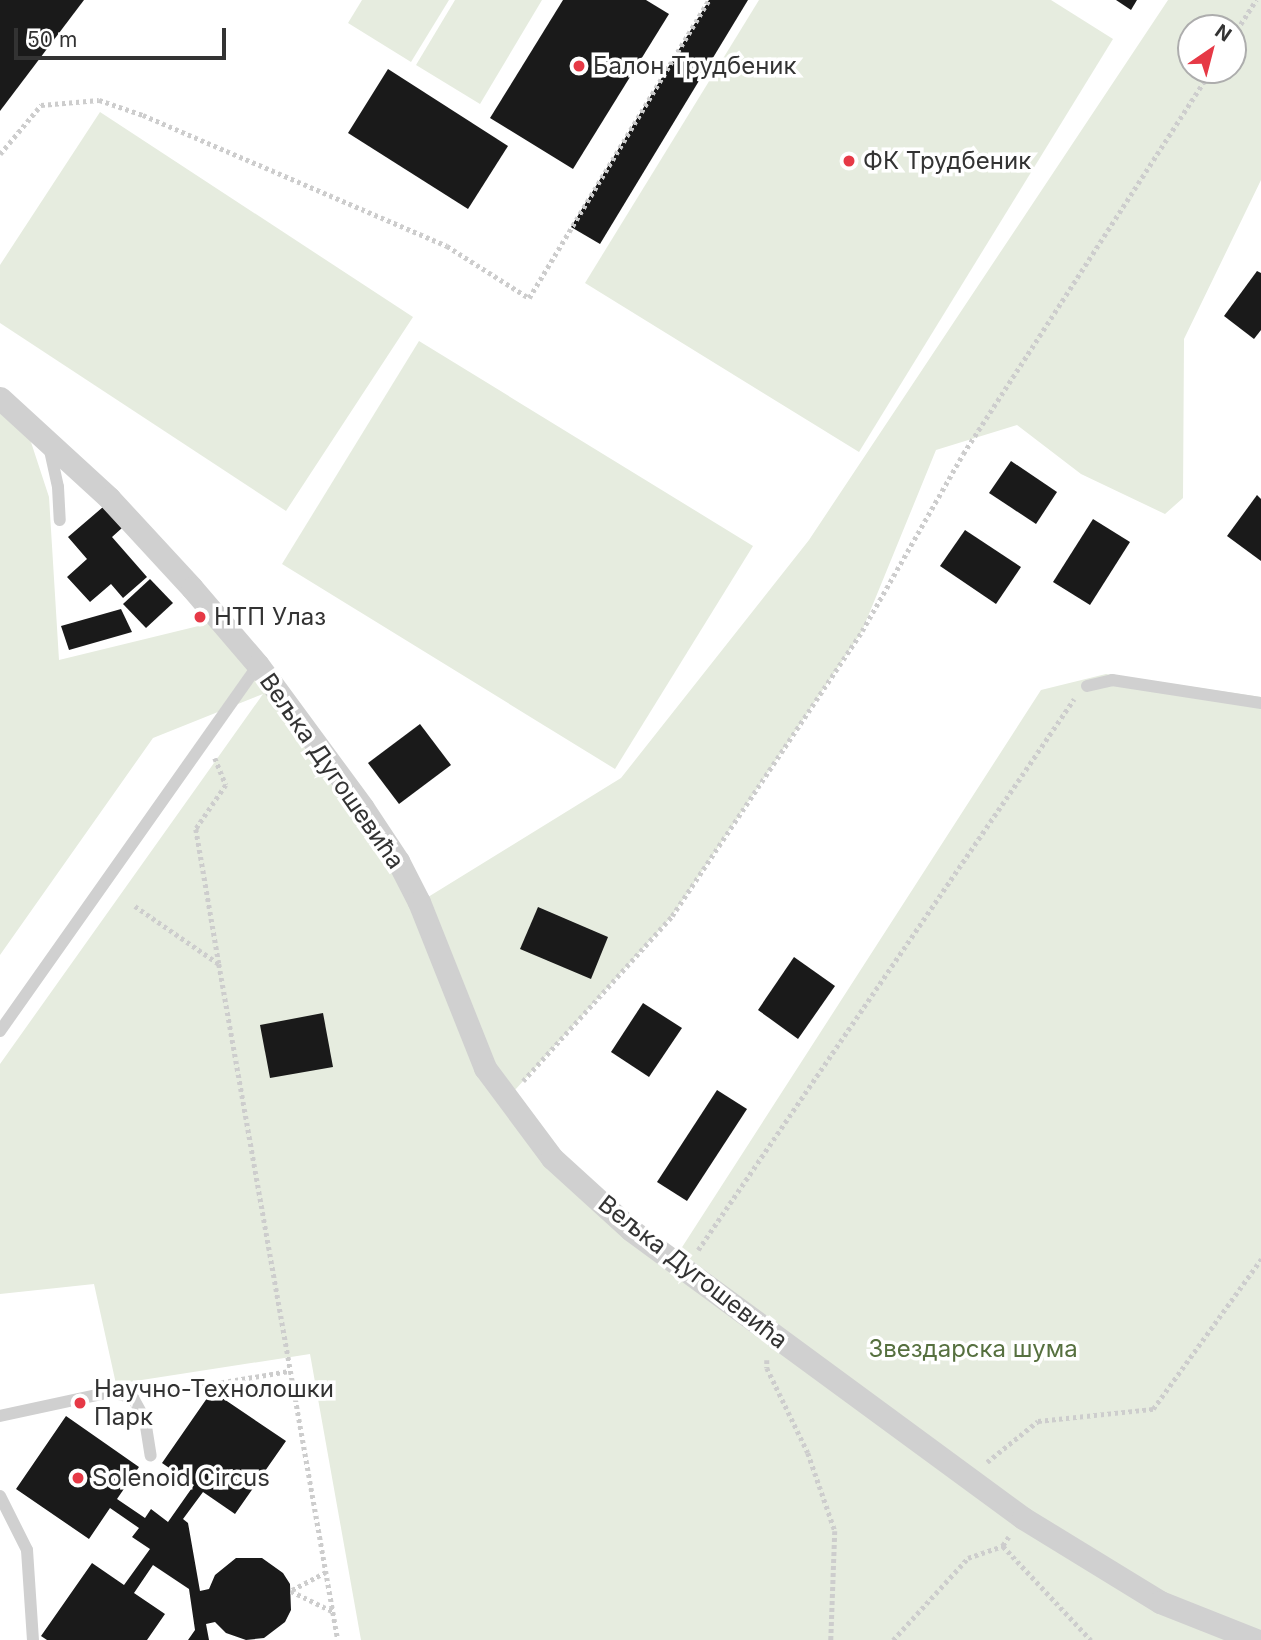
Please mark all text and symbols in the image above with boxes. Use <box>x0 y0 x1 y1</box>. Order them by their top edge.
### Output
scale bar <box>18 14 229 58</box>
north arrow <box>1177 14 1247 84</box>
text: N <box>1211 19 1236 47</box>
text: 50 m <box>27 27 77 52</box>
place label: Балон Трудбеник <box>593 52 797 80</box>
marker: Балон Трудбеник <box>571 58 587 74</box>
place label: ФК Трудбеник <box>863 147 1031 175</box>
marker: ФК Трудбеник <box>841 153 857 169</box>
place label: НТП Улаз <box>214 603 326 631</box>
marker: НТП Улаз <box>192 609 208 625</box>
street label: Вељка Дугошевића <box>254 668 410 874</box>
street label: Вељка Дугошевића <box>593 1189 793 1355</box>
park label: Звездарска шума <box>868 1335 1078 1363</box>
place label: Научно-Технолошки Парк <box>94 1375 334 1431</box>
marker: Научно-Технолошки Парк <box>72 1395 88 1411</box>
place label: Solenoid Circus <box>92 1464 270 1492</box>
marker: Solenoid Circus <box>70 1470 86 1486</box>

